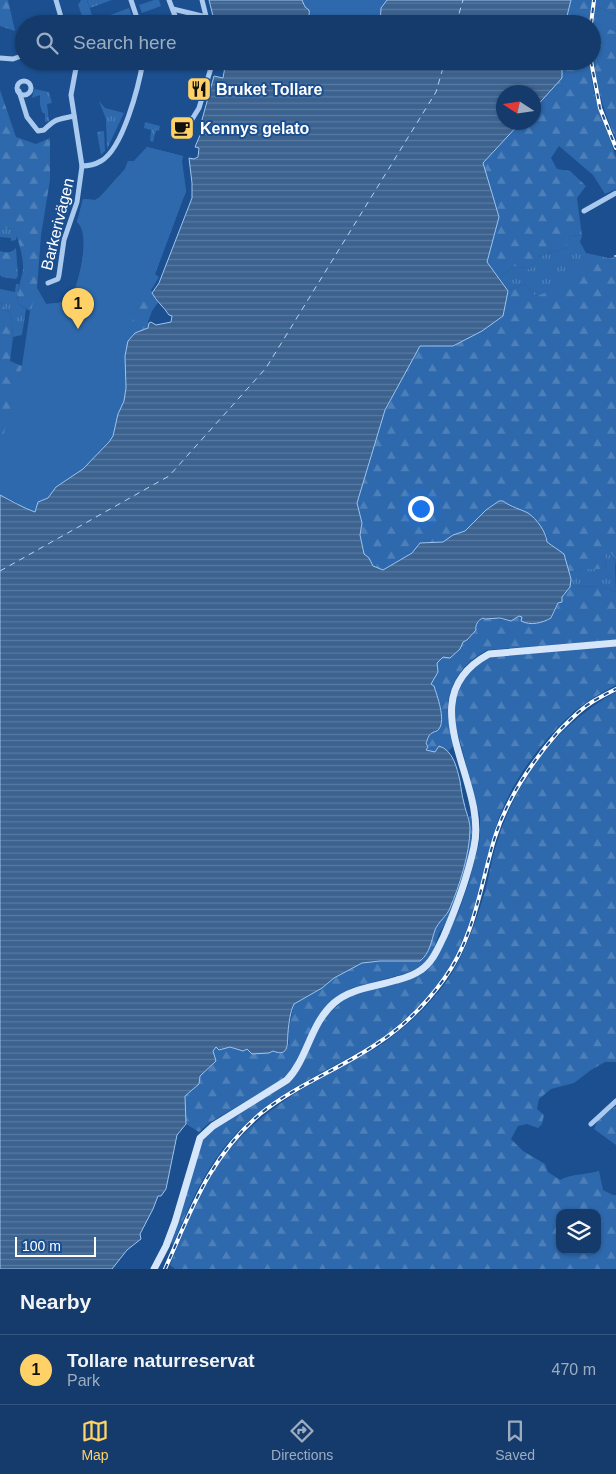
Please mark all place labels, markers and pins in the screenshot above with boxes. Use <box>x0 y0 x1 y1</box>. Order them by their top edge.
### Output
restaurant icon: Bruket Tollare <box>186 76 212 102</box>
place label: Bruket Tollare <box>216 81 323 98</box>
cafe icon: Kennys gelato <box>169 115 195 141</box>
place label: Kennys gelato <box>200 120 310 137</box>
pin: 1 <box>62 288 94 329</box>

